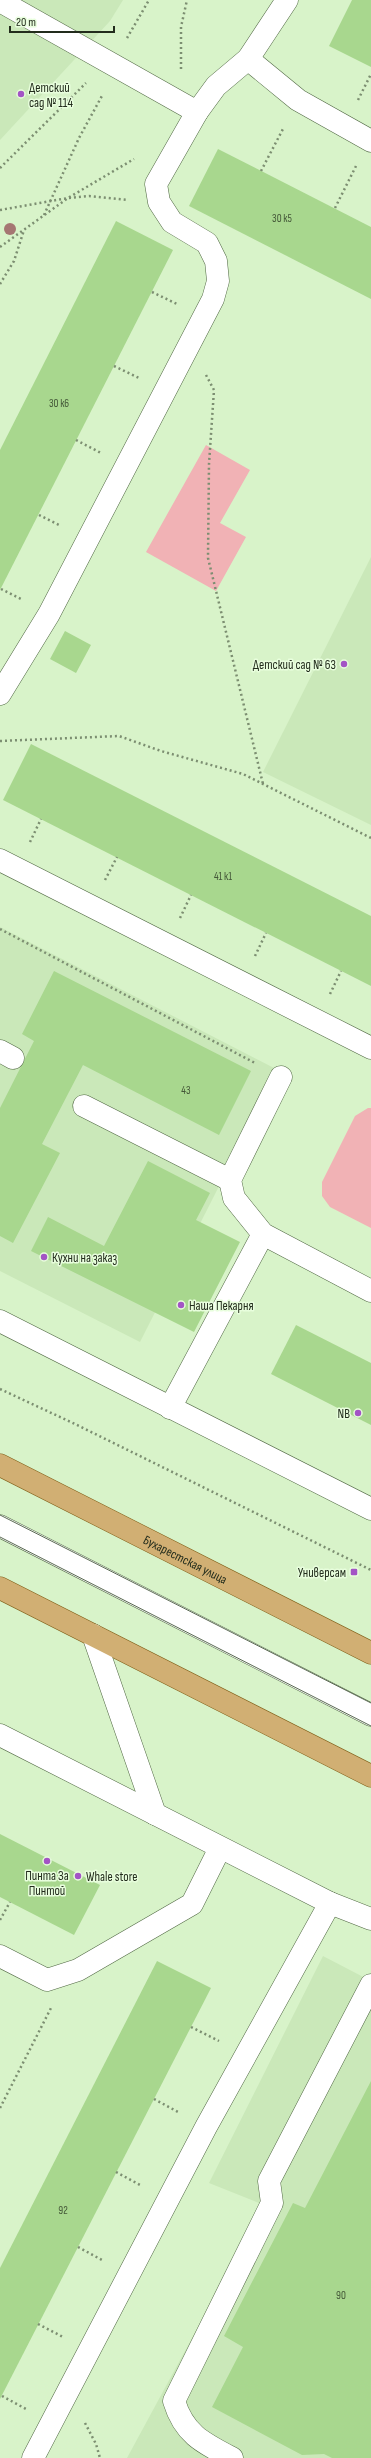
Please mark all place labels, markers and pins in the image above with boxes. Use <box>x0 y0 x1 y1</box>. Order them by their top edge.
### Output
place label: Детский сад № 114 <box>29 80 73 111</box>
marker: Детский сад № 114 <box>16 89 26 99</box>
place label: Детский сад № 63 <box>253 657 336 673</box>
marker: Детский сад № 63 <box>339 659 349 669</box>
place label: Кухни на заказ <box>52 1250 117 1266</box>
marker: Кухни на заказ <box>39 1252 49 1262</box>
place label: Наша Пекарня <box>189 1298 254 1314</box>
marker: Наша Пекарня <box>176 1300 186 1310</box>
place label: NB <box>338 1406 350 1422</box>
marker: NB <box>353 1408 363 1418</box>
place label: Универсам <box>298 1565 346 1581</box>
marker: Универсам <box>349 1567 359 1577</box>
marker: Пинта За Пинтой <box>42 1856 52 1866</box>
place label: Пинта За Пинтой <box>25 1868 69 1899</box>
place label: Whale store <box>86 1869 137 1885</box>
marker: Whale store <box>73 1871 83 1881</box>

